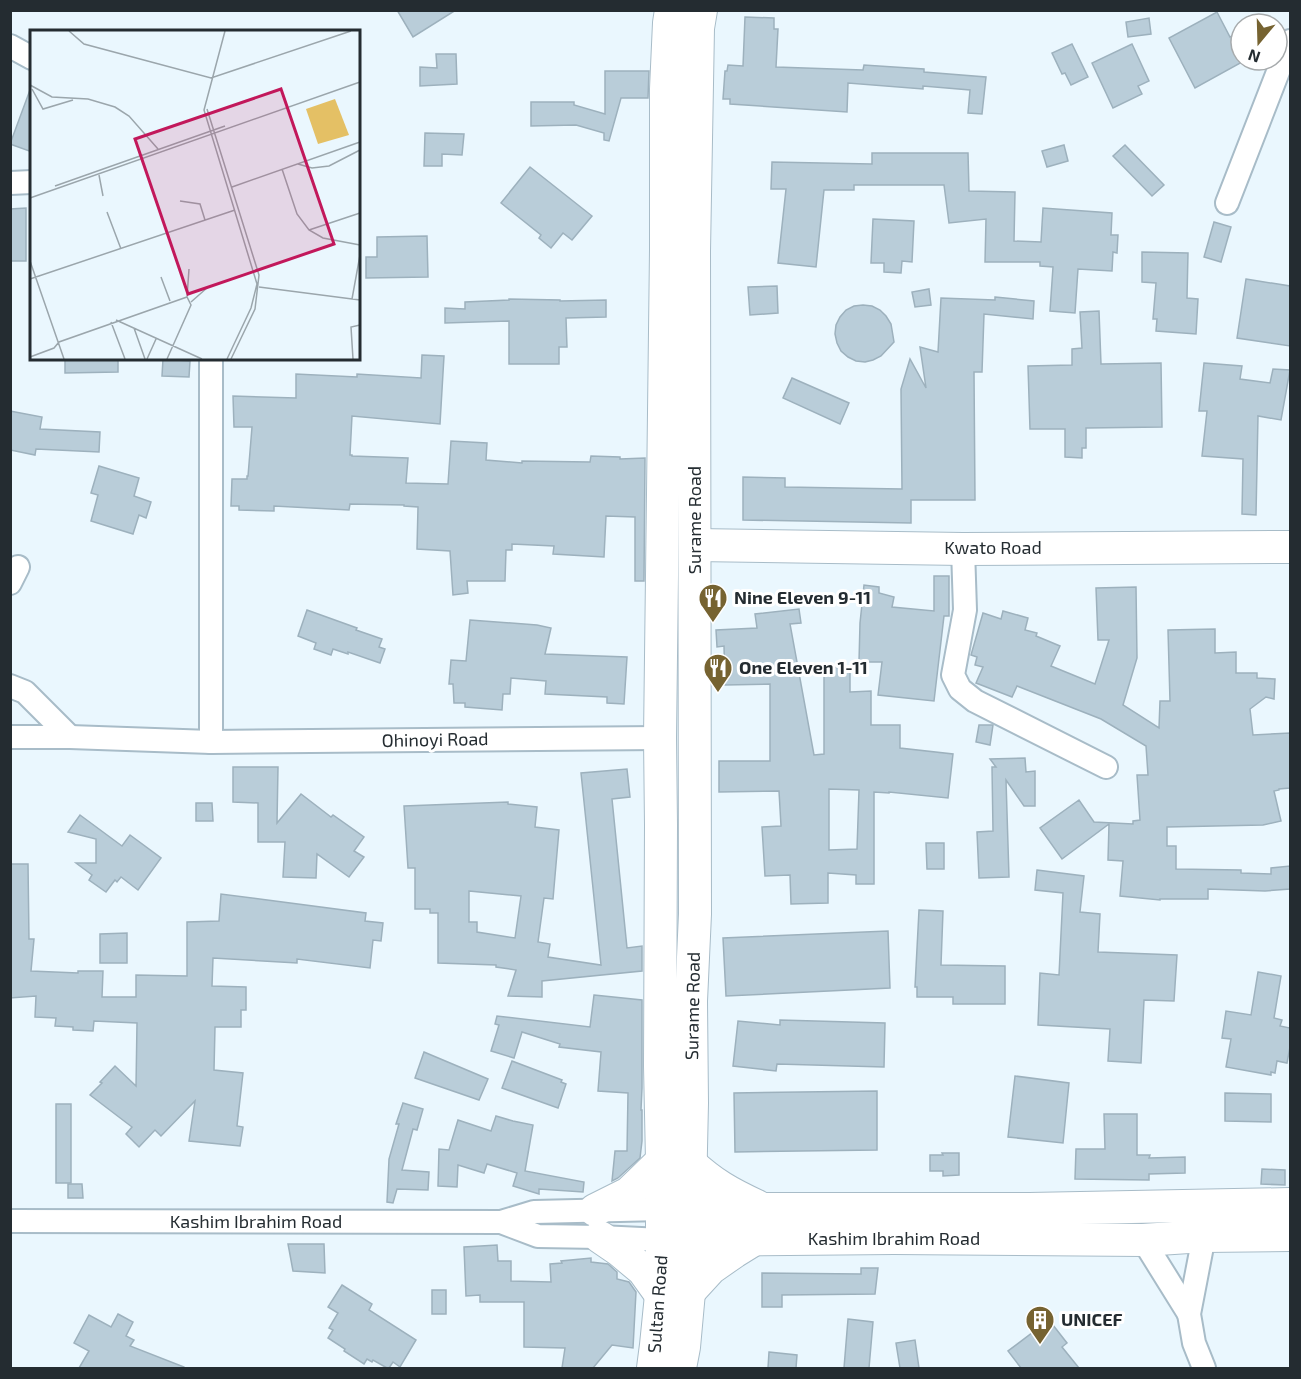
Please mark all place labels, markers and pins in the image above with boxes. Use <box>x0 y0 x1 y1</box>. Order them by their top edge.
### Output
restaurant icon: Nine Eleven 9-11 <box>697 582 729 624</box>
place label: Nine Eleven 9-11 <box>734 586 871 608</box>
restaurant icon: One Eleven 1-11 <box>702 652 734 694</box>
place label: One Eleven 1-11 <box>739 656 868 678</box>
building icon: UNICEF <box>1024 1304 1056 1346</box>
place label: UNICEF <box>1061 1308 1123 1330</box>

